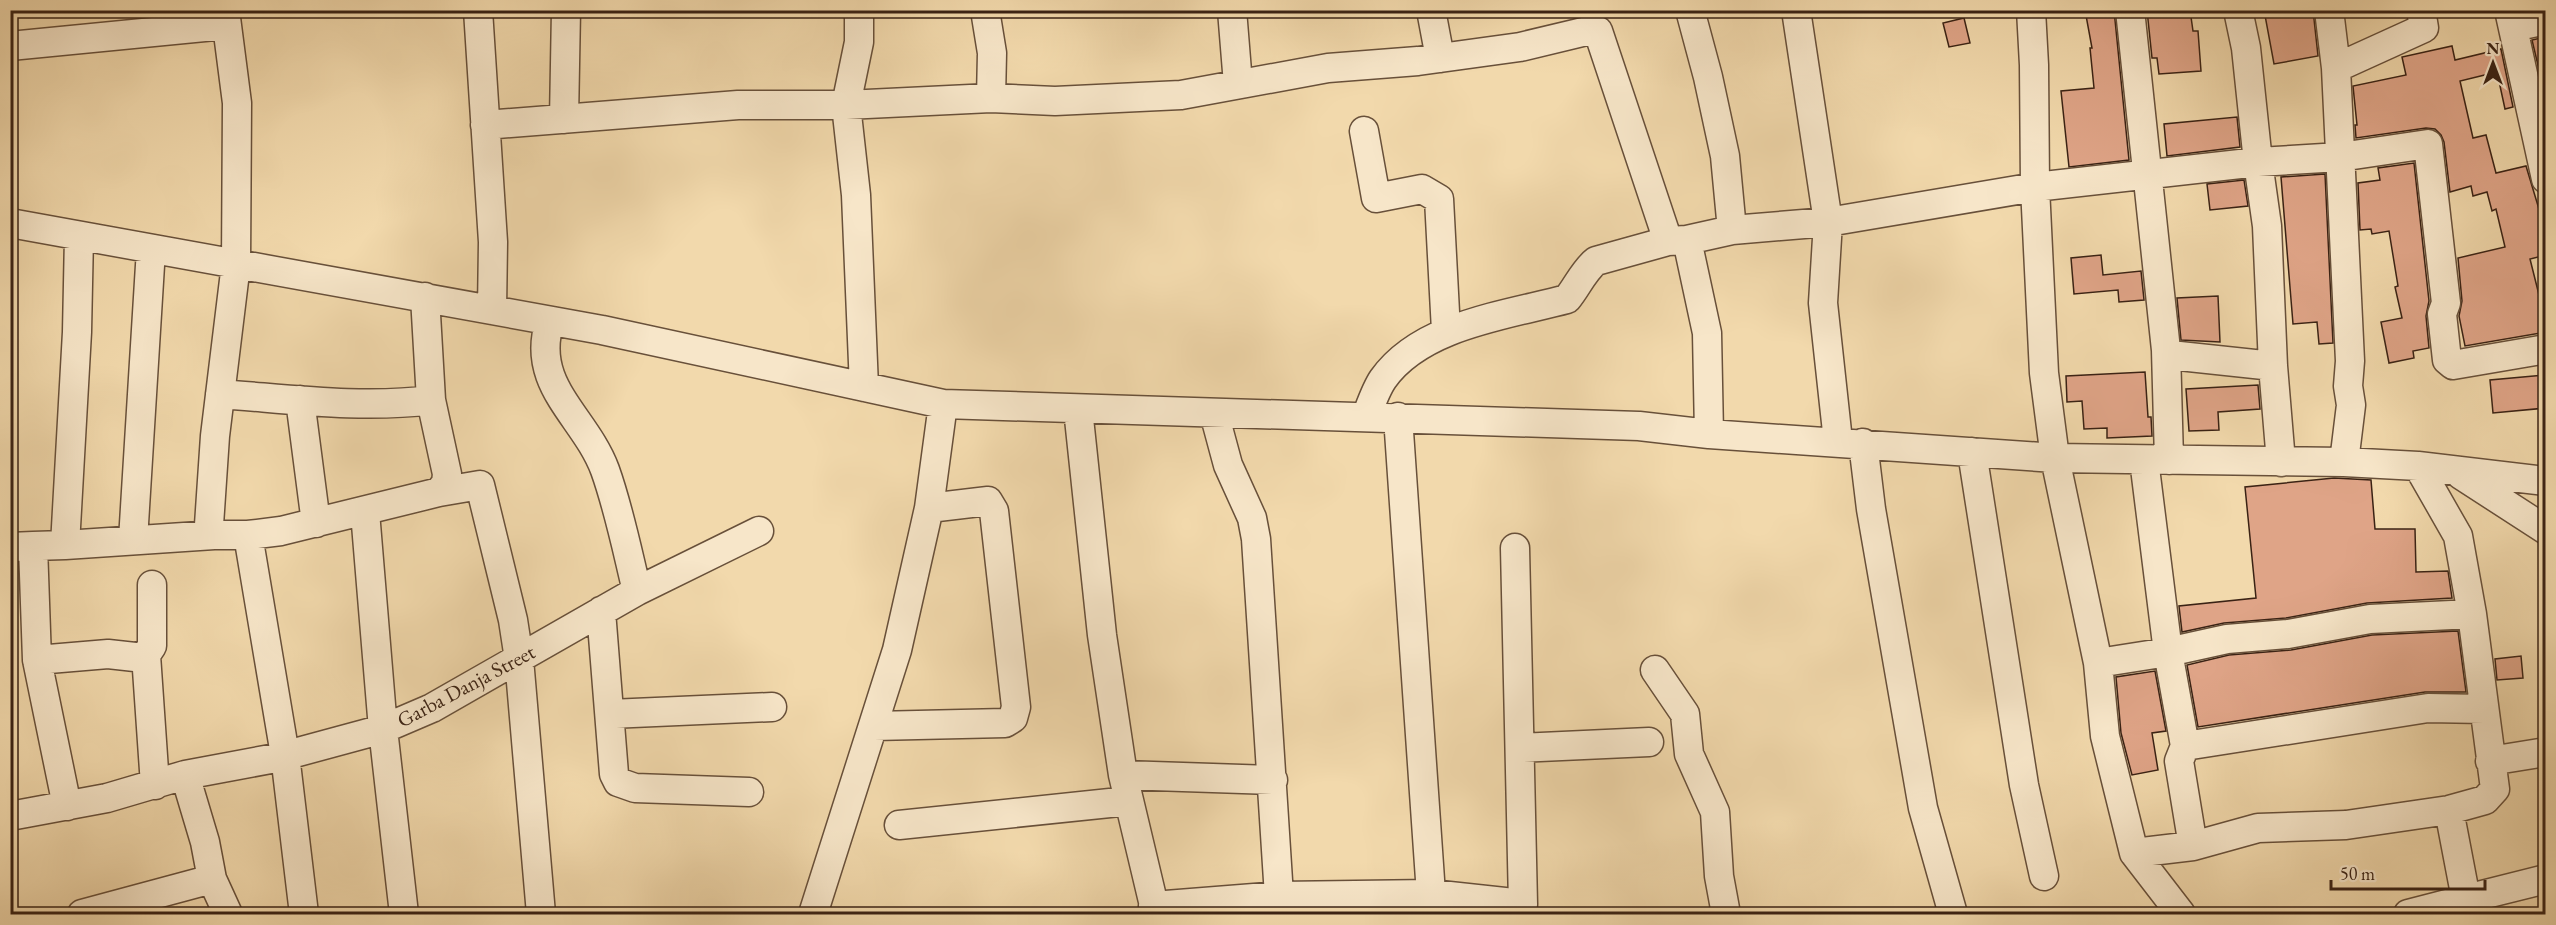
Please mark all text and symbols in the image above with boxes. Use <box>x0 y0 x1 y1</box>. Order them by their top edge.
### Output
north arrow <box>2463 33 2523 93</box>
text: N <box>2487 38 2500 59</box>
street label: Garba Danja Street <box>392 638 540 733</box>
scale bar <box>2331 853 2486 891</box>
text: 50 m <box>2340 862 2375 885</box>

